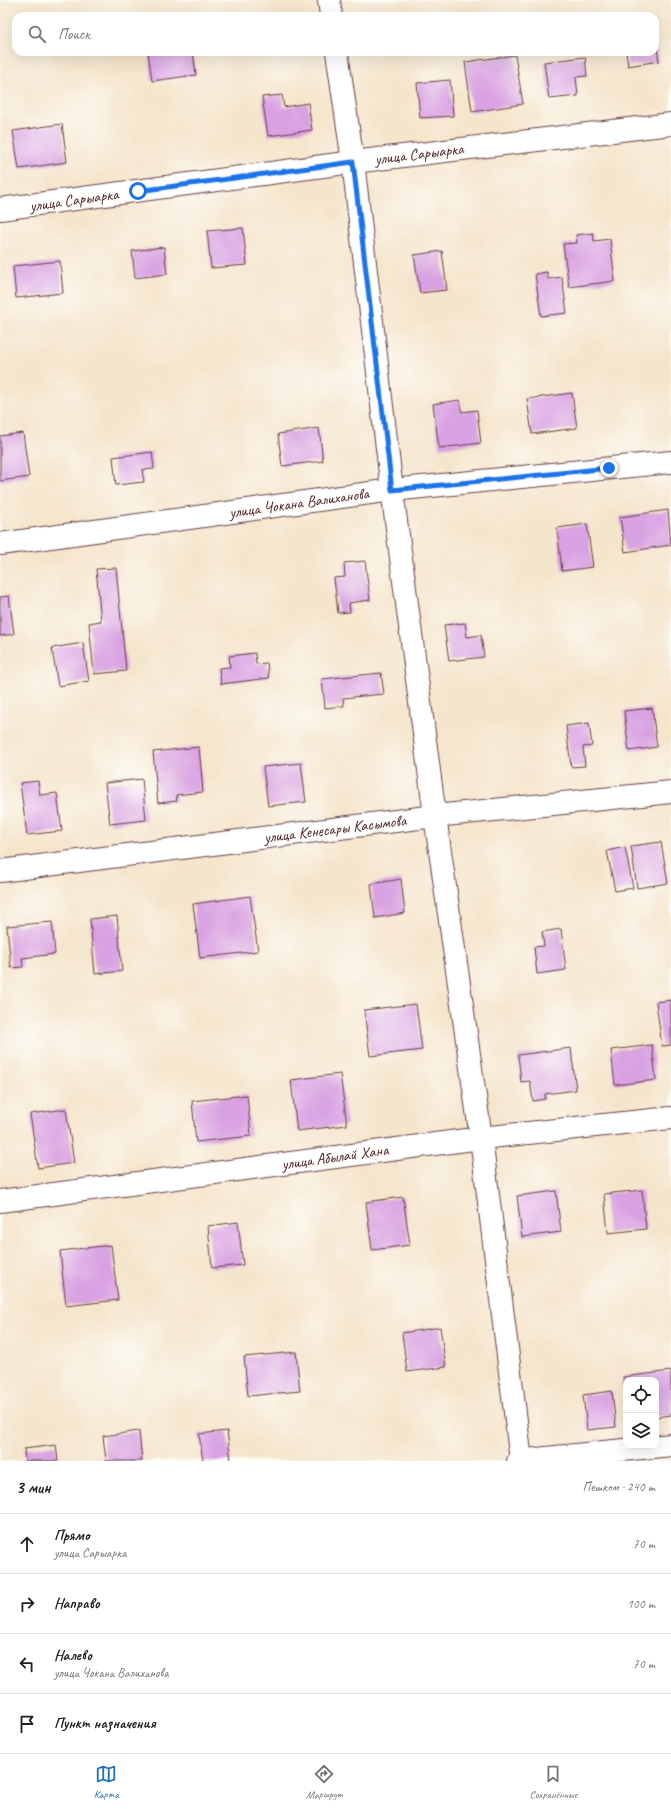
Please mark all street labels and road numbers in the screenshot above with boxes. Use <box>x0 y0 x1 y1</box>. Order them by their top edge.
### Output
street label: улица Сарыарка <box>373 138 466 169</box>
street label: улица Сарыарка <box>27 184 121 216</box>
street label: улица Чокана Валиханова <box>227 483 372 523</box>
street label: улица Кенесары Касымова <box>262 810 409 848</box>
street label: улица Абылай Хана <box>279 1139 391 1175</box>

